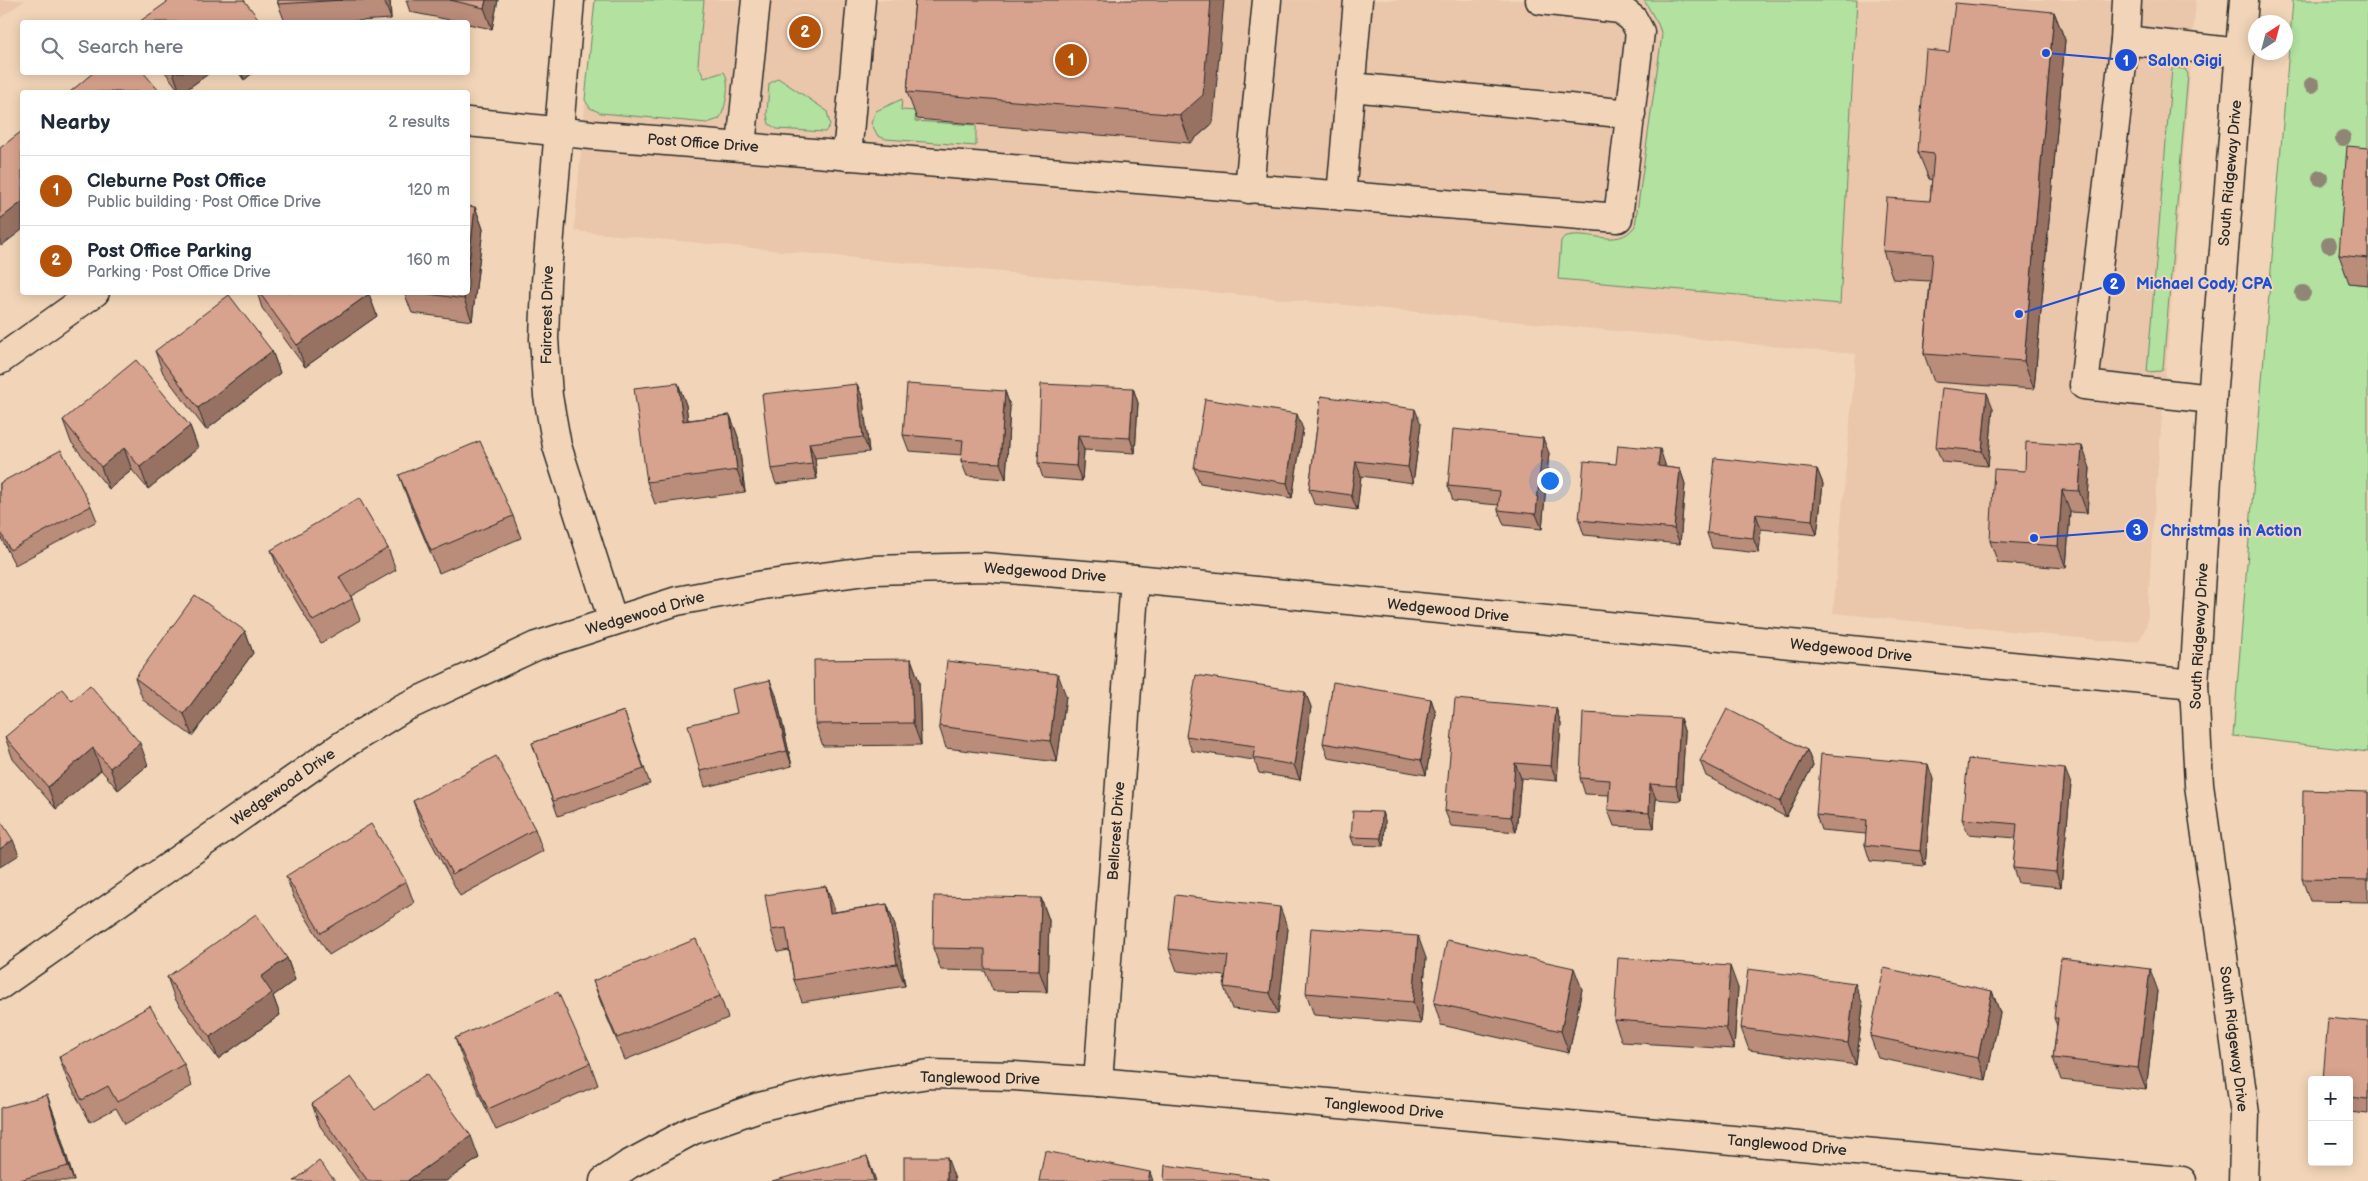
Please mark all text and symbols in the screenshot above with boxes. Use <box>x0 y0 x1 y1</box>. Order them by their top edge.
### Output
pin: 2 <box>789 13 821 51</box>
north arrow <box>2248 15 2293 60</box>
search box <box>20 20 470 75</box>
icon: search <box>38 34 66 62</box>
text: Search here <box>78 36 183 59</box>
pin: 1 <box>1055 41 1087 79</box>
callout: Salon Gigi <box>2114 45 2232 76</box>
text: 1 <box>2123 52 2129 71</box>
text: Salon Gigi <box>2148 52 2222 71</box>
street label: South Ridgeway Drive <box>2215 99 2246 247</box>
text: Nearby <box>40 110 110 135</box>
text: 2 results <box>388 113 450 132</box>
street label: Post Office Drive <box>647 130 759 157</box>
text: Cleburne Post Office <box>87 170 266 193</box>
text: 1 <box>53 181 59 200</box>
text: 120 m <box>407 181 450 200</box>
text: Public building · Post Office Drive <box>87 193 321 212</box>
text: Post Office Parking <box>87 240 252 263</box>
text: 2 <box>51 251 61 270</box>
text: 160 m <box>407 251 450 270</box>
text: Parking · Post Office Drive <box>87 263 271 282</box>
street label: Faircrest Drive <box>537 265 558 365</box>
callout: Michael Cody, CPA <box>2101 268 2283 299</box>
text: 2 <box>2110 275 2119 294</box>
text: Michael Cody, CPA <box>2136 275 2272 294</box>
your location <box>1537 468 1563 494</box>
callout: Christmas in Action <box>2125 515 2312 546</box>
text: 3 <box>2133 521 2142 540</box>
text: Christmas in Action <box>2160 522 2302 541</box>
street label: Wedgewood Drive <box>983 559 1107 586</box>
street label: South Ridgeway Drive <box>2186 562 2213 710</box>
street label: Wedgewood Drive <box>583 587 707 640</box>
street label: Wedgewood Drive <box>1386 595 1510 626</box>
street label: Wedgewood Drive <box>1789 635 1913 666</box>
street label: Wedgewood Drive <box>228 744 339 830</box>
street label: Bellcrest Drive <box>1104 781 1129 881</box>
street label: South Ridgeway Drive <box>2215 965 2252 1113</box>
street label: Tanglewood Drive <box>920 1068 1040 1089</box>
map controls <box>2308 1076 2353 1166</box>
button: + <box>2308 1076 2353 1121</box>
street label: Tanglewood Drive <box>1323 1094 1445 1123</box>
button: − <box>2308 1121 2353 1166</box>
street label: Tanglewood Drive <box>1726 1131 1848 1160</box>

